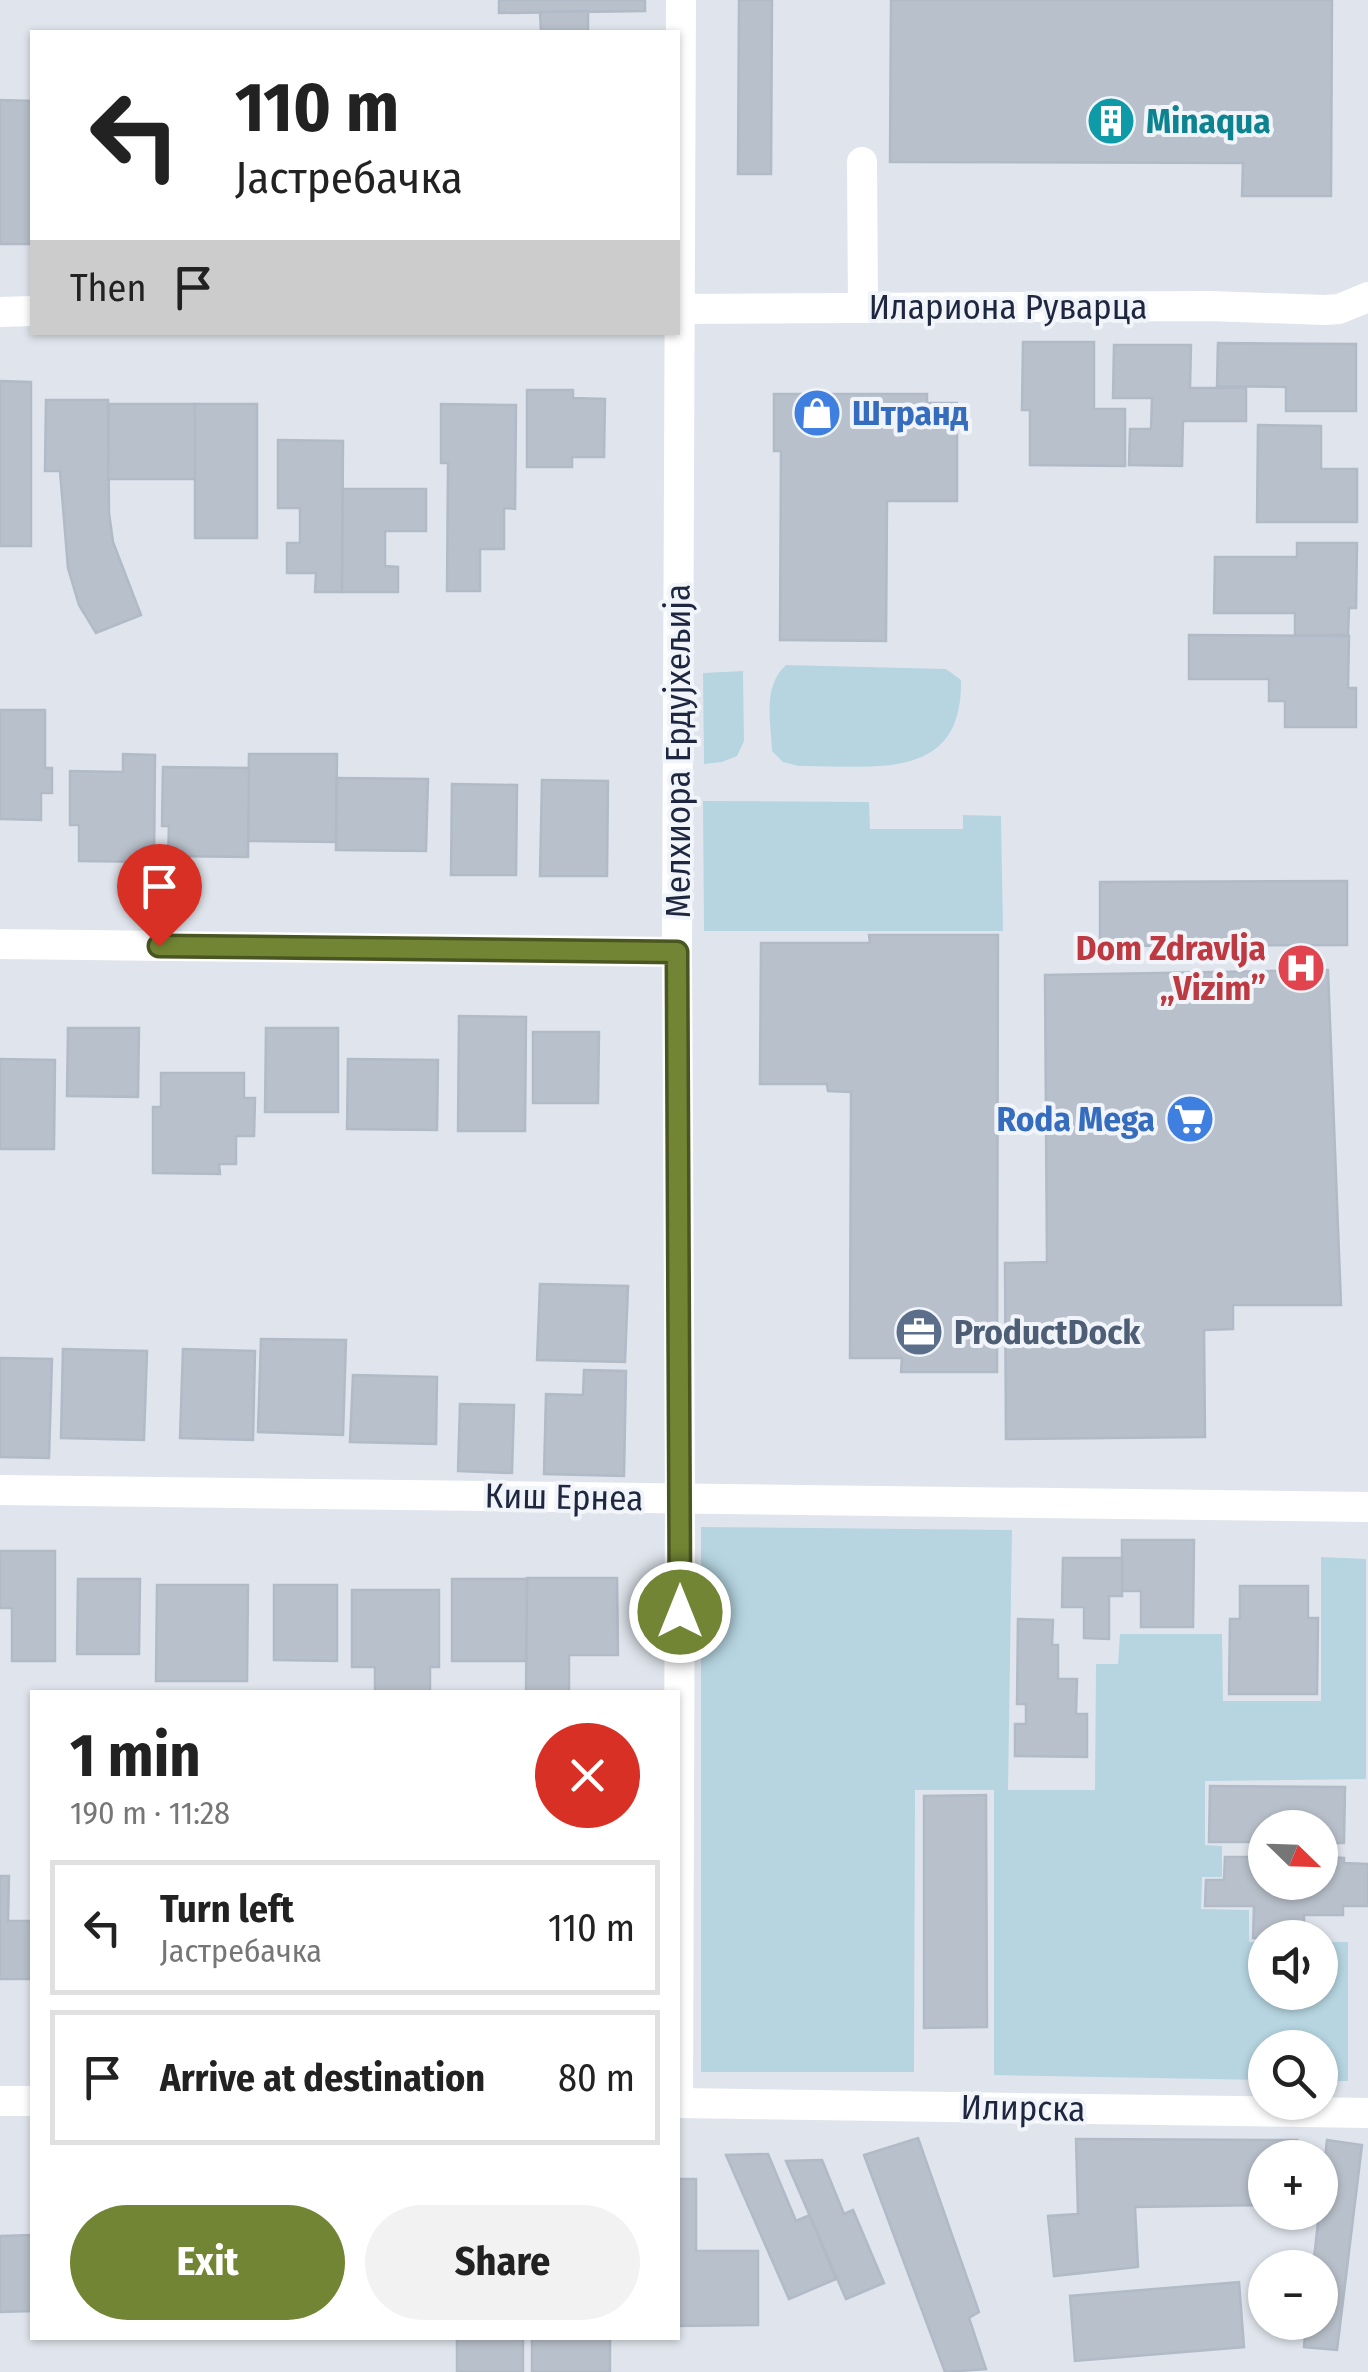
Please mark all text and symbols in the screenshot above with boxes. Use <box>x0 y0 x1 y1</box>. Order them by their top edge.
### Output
text: 110 m <box>235 66 399 150</box>
icon: left <box>70 70 200 200</box>
building icon: Minaqua <box>1085 95 1137 147</box>
place label: Minaqua <box>1146 100 1271 142</box>
text: Јастребачка <box>235 151 463 205</box>
icon: arrive <box>166 260 221 315</box>
text: Then <box>70 265 146 311</box>
street label: Илариона Руварца <box>869 286 1147 328</box>
shop icon: Штранд <box>791 387 843 439</box>
place label: Штранд <box>852 392 968 434</box>
street label: Мелхиора Ердујхељија <box>657 584 699 918</box>
pin <box>117 844 202 947</box>
icon: arrive <box>132 859 187 914</box>
place label: Dom Zdravlja „Vizim” <box>1076 927 1266 1009</box>
hospital icon: Dom Zdravlja „Vizim” <box>1275 942 1327 994</box>
supermarket icon: Roda Mega <box>1164 1093 1216 1145</box>
place label: Roda Mega <box>996 1098 1155 1140</box>
office icon: ProductDock <box>893 1306 945 1358</box>
place label: ProductDock <box>954 1311 1141 1353</box>
street label: Киш Ернеа <box>484 1475 644 1519</box>
position arrow <box>628 1560 732 1664</box>
text: 1 min <box>70 1720 201 1792</box>
button: close <box>535 1723 640 1828</box>
text: 190 m · 11:28 <box>70 1794 230 1832</box>
north arrow <box>1248 1810 1338 1900</box>
map controls <box>1248 1810 1338 2340</box>
text: Turn left <box>160 1886 294 1932</box>
icon: left <box>75 1900 130 1955</box>
text: 110 m <box>548 1905 635 1951</box>
button: sound <box>1248 1920 1338 2010</box>
text: Јастребачка <box>160 1932 322 1970</box>
button: search <box>1248 2030 1338 2120</box>
icon: arrive <box>75 2050 130 2105</box>
text: Arrive at destination <box>160 2055 485 2101</box>
text: 80 m <box>558 2055 635 2101</box>
street label: Илирска <box>960 2086 1086 2130</box>
button: + <box>1248 2140 1338 2230</box>
button: Exit <box>70 2205 345 2320</box>
button: Share <box>365 2205 640 2320</box>
button: − <box>1248 2250 1338 2340</box>

